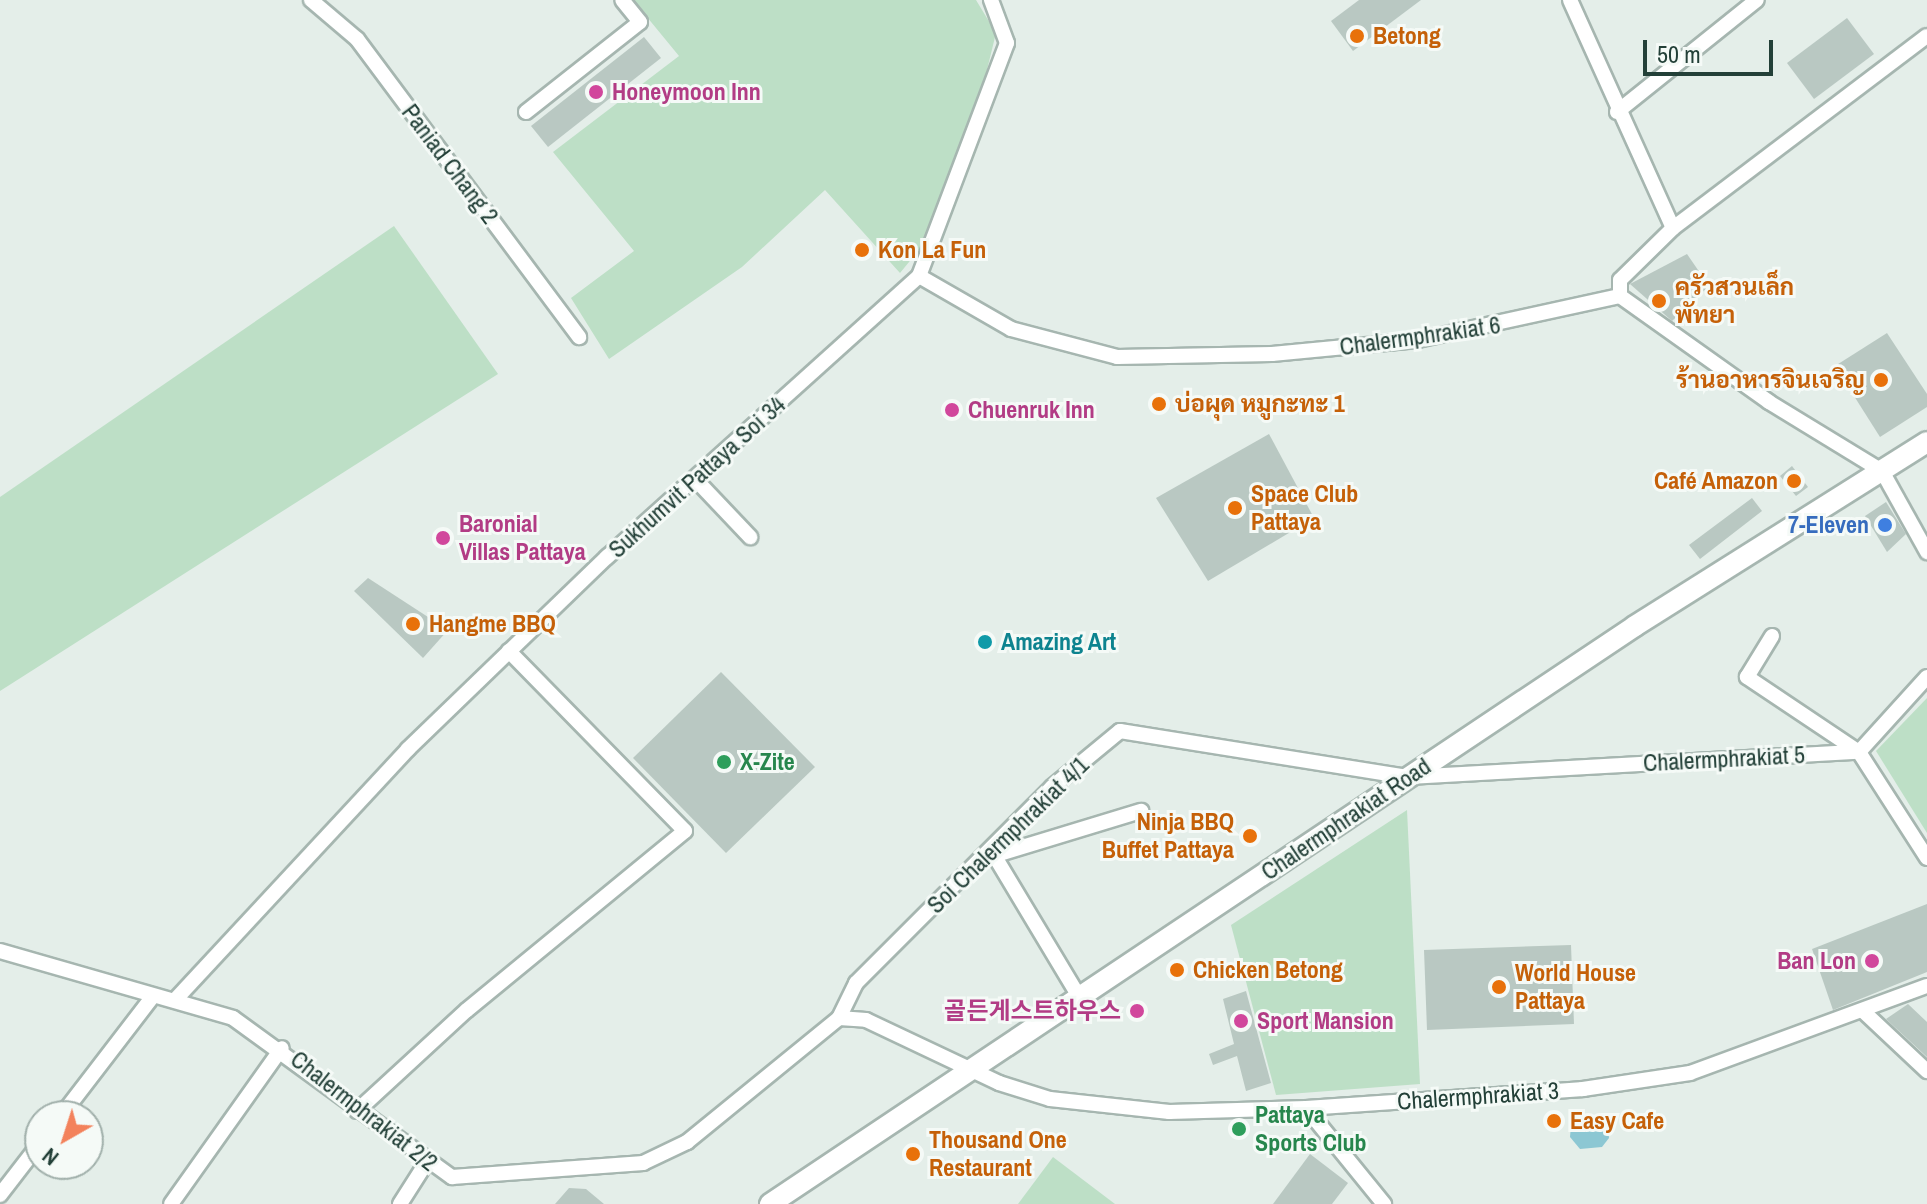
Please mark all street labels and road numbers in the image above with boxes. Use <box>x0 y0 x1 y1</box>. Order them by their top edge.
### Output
street label: Paniad Chang 2 <box>396 99 504 229</box>
street label: Chalermphrakiat 6 <box>1338 310 1502 362</box>
street label: Sukhumvit Pattaya Soi 34 <box>603 390 791 564</box>
street label: Chalermphrakiat 5 <box>1642 740 1806 778</box>
street label: Soi Chalermphrakiat 4/1 <box>921 751 1095 919</box>
street label: Chalermphrakiat Road <box>1256 752 1436 886</box>
street label: Chalermphrakiat 2/2 <box>285 1045 443 1177</box>
street label: Chalermphrakiat 3 <box>1396 1076 1560 1116</box>

